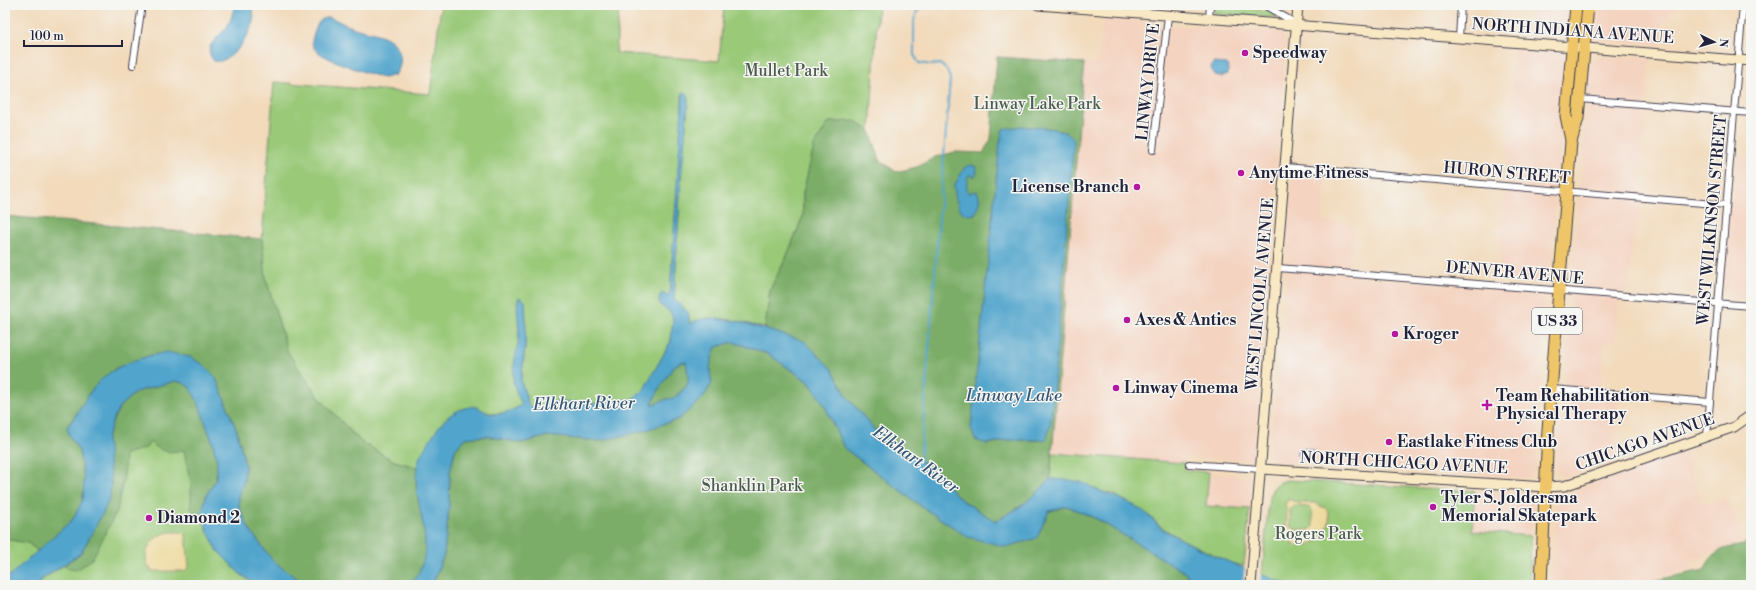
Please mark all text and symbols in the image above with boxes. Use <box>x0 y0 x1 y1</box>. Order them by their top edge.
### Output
street label: NORTH INDIANA AVENUE <box>1471 14 1675 48</box>
scale bar <box>24 22 122 48</box>
street label: LINWAY DRIVE <box>1132 22 1164 142</box>
north arrow <box>1694 22 1734 62</box>
text: 100 m <box>30 29 64 44</box>
text: N <box>1716 38 1730 48</box>
place label: Speedway <box>1253 43 1328 63</box>
marker: Speedway <box>1240 48 1250 58</box>
park label: Mullet Park <box>744 61 829 81</box>
park label: Linway Lake Park <box>973 94 1102 114</box>
street label: WEST WILKINSON STREET <box>1693 114 1731 327</box>
street label: HURON STREET <box>1443 157 1571 189</box>
place label: Anytime Fitness <box>1248 163 1369 183</box>
marker: Anytime Fitness <box>1236 168 1246 178</box>
place label: License Branch <box>1012 177 1129 197</box>
marker: License Branch <box>1132 182 1142 192</box>
street label: WEST LINCOLN AVENUE <box>1242 197 1278 392</box>
street label: DENVER AVENUE <box>1445 257 1585 289</box>
road number: US 33 <box>1532 308 1582 334</box>
place label: Axes & Antics <box>1134 310 1237 330</box>
marker: Axes & Antics <box>1122 315 1132 325</box>
place label: Kroger <box>1403 324 1459 344</box>
marker: Kroger <box>1390 329 1400 339</box>
place label: Linway Cinema <box>1124 378 1239 398</box>
marker: Linway Cinema <box>1111 383 1121 393</box>
water label: Linway Lake <box>965 385 1062 407</box>
place label: Team Rehabilitation Physical Therapy <box>1496 386 1650 424</box>
water label: Elkhart River <box>532 392 636 416</box>
marker: Team Rehabilitation Physical Therapy <box>1481 399 1493 411</box>
street label: CHICAGO AVENUE <box>1573 409 1717 475</box>
water label: Elkhart River <box>868 421 964 499</box>
place label: Eastlake Fitness Club <box>1397 432 1557 452</box>
marker: Eastlake Fitness Club <box>1384 437 1394 447</box>
street label: NORTH CHICAGO AVENUE <box>1299 448 1509 478</box>
park label: Shanklin Park <box>702 476 804 496</box>
place label: Tyler S. Joldersma Memorial Skatepark <box>1441 488 1598 526</box>
marker: Tyler S. Joldersma Memorial Skatepark <box>1428 502 1438 512</box>
place label: Diamond 2 <box>157 508 240 528</box>
marker: Diamond 2 <box>144 513 154 523</box>
park label: Rogers Park <box>1275 524 1363 544</box>

